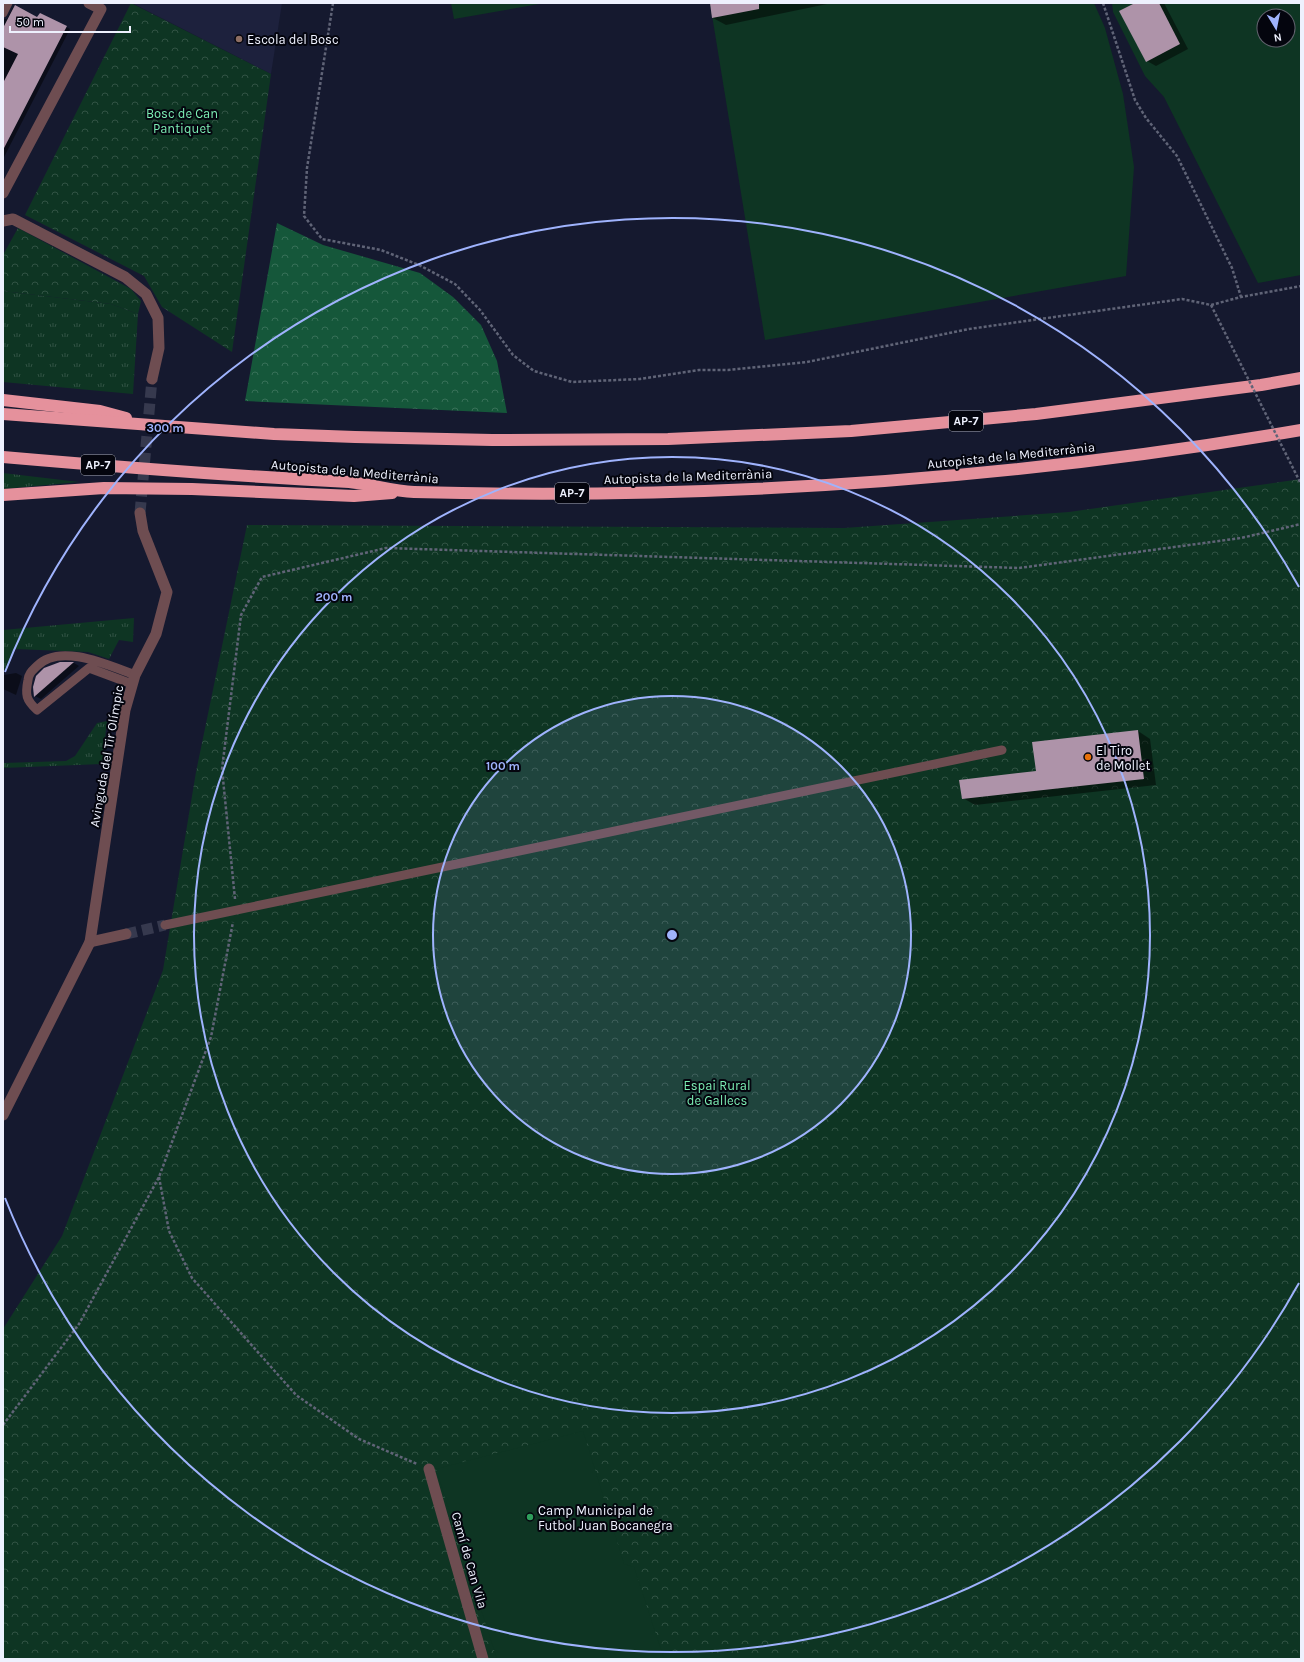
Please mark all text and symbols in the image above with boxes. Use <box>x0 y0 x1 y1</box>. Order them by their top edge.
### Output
scale bar <box>10 8 130 34</box>
north arrow <box>1256 8 1296 48</box>
text: 50 m <box>16 15 44 29</box>
text: N <box>1273 30 1283 44</box>
place label: Escola del Bosc <box>247 32 339 47</box>
marker: Escola del Bosc <box>234 34 244 44</box>
park label: Bosc de Can Pantiquet <box>146 106 218 137</box>
road number: AP-7 <box>949 411 983 431</box>
text: 300 m <box>146 421 184 435</box>
street label: Autopista de la Mediterrània <box>927 439 1096 472</box>
road number: AP-7 <box>81 455 115 475</box>
street label: Autopista de la Mediterrània <box>270 457 439 486</box>
street label: Autopista de la Mediterrània <box>604 466 772 487</box>
road number: AP-7 <box>555 483 589 503</box>
text: 200 m <box>316 590 352 604</box>
street label: Avinguda del Tir Olímpic <box>87 684 126 828</box>
place label: El Tiro de Mollet <box>1096 743 1151 773</box>
marker: El Tiro de Mollet <box>1083 752 1093 762</box>
text: 100 m <box>486 759 520 773</box>
centre of rings <box>665 928 679 942</box>
park label: Espai Rural de Gallecs <box>683 1078 751 1108</box>
place label: Camp Municipal de Futbol Juan Bocanegra <box>538 1503 673 1533</box>
street label: Camí de Can Vila <box>449 1510 490 1610</box>
marker: Camp Municipal de Futbol Juan Bocanegra <box>525 1512 535 1522</box>

